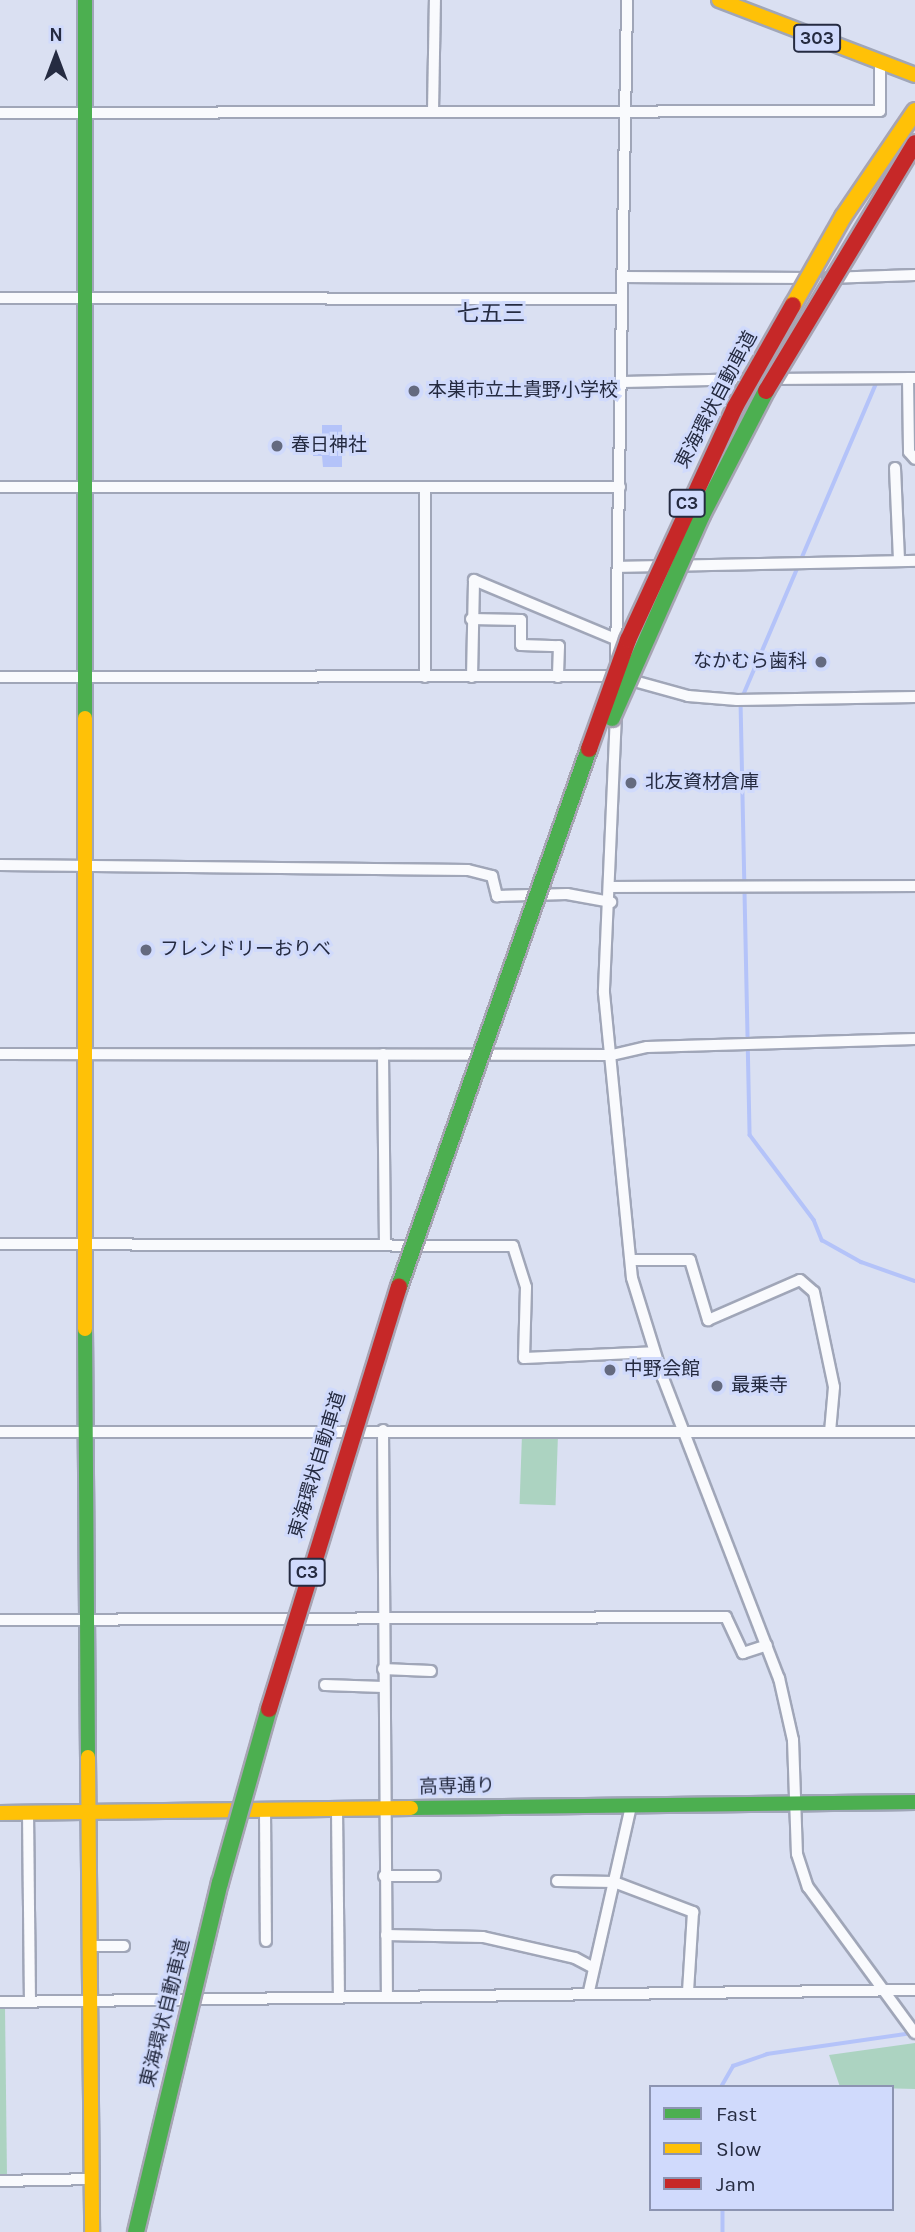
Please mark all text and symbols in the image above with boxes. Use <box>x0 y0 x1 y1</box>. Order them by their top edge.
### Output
north arrow <box>21 21 91 91</box>
text: N <box>49 24 63 46</box>
road number: 303 <box>792 24 842 52</box>
district label: 七五三 <box>457 300 525 328</box>
street label: 東海環状自動車道 <box>671 328 763 472</box>
place label: 本巣市立土貴野小学校 <box>428 380 618 402</box>
marker: 本巣市立土貴野小学校 <box>406 383 422 399</box>
place label: 春日神社 <box>291 435 367 457</box>
marker: 春日神社 <box>269 438 285 454</box>
road number: C3 <box>668 489 706 518</box>
place label: なかむら歯科 <box>693 651 807 673</box>
marker: なかむら歯科 <box>813 654 829 670</box>
place label: 北友資材倉庫 <box>645 772 759 794</box>
marker: 北友資材倉庫 <box>623 775 639 791</box>
place label: フレンドリーおりべ <box>160 939 331 961</box>
marker: フレンドリーおりべ <box>138 942 154 958</box>
place label: 中野会館 <box>624 1359 700 1381</box>
marker: 中野会館 <box>602 1362 618 1378</box>
place label: 最乗寺 <box>731 1375 788 1397</box>
marker: 最乗寺 <box>709 1378 725 1394</box>
street label: 東海環状自動車道 <box>285 1389 351 1541</box>
road number: C3 <box>288 1558 326 1587</box>
street label: 高専通り <box>419 1775 495 1799</box>
street label: 東海環状自動車道 <box>137 1936 195 2090</box>
legend <box>649 2085 894 2211</box>
text: Fast <box>716 2102 757 2126</box>
text: Slow <box>716 2137 761 2161</box>
text: Jam <box>716 2172 756 2196</box>

